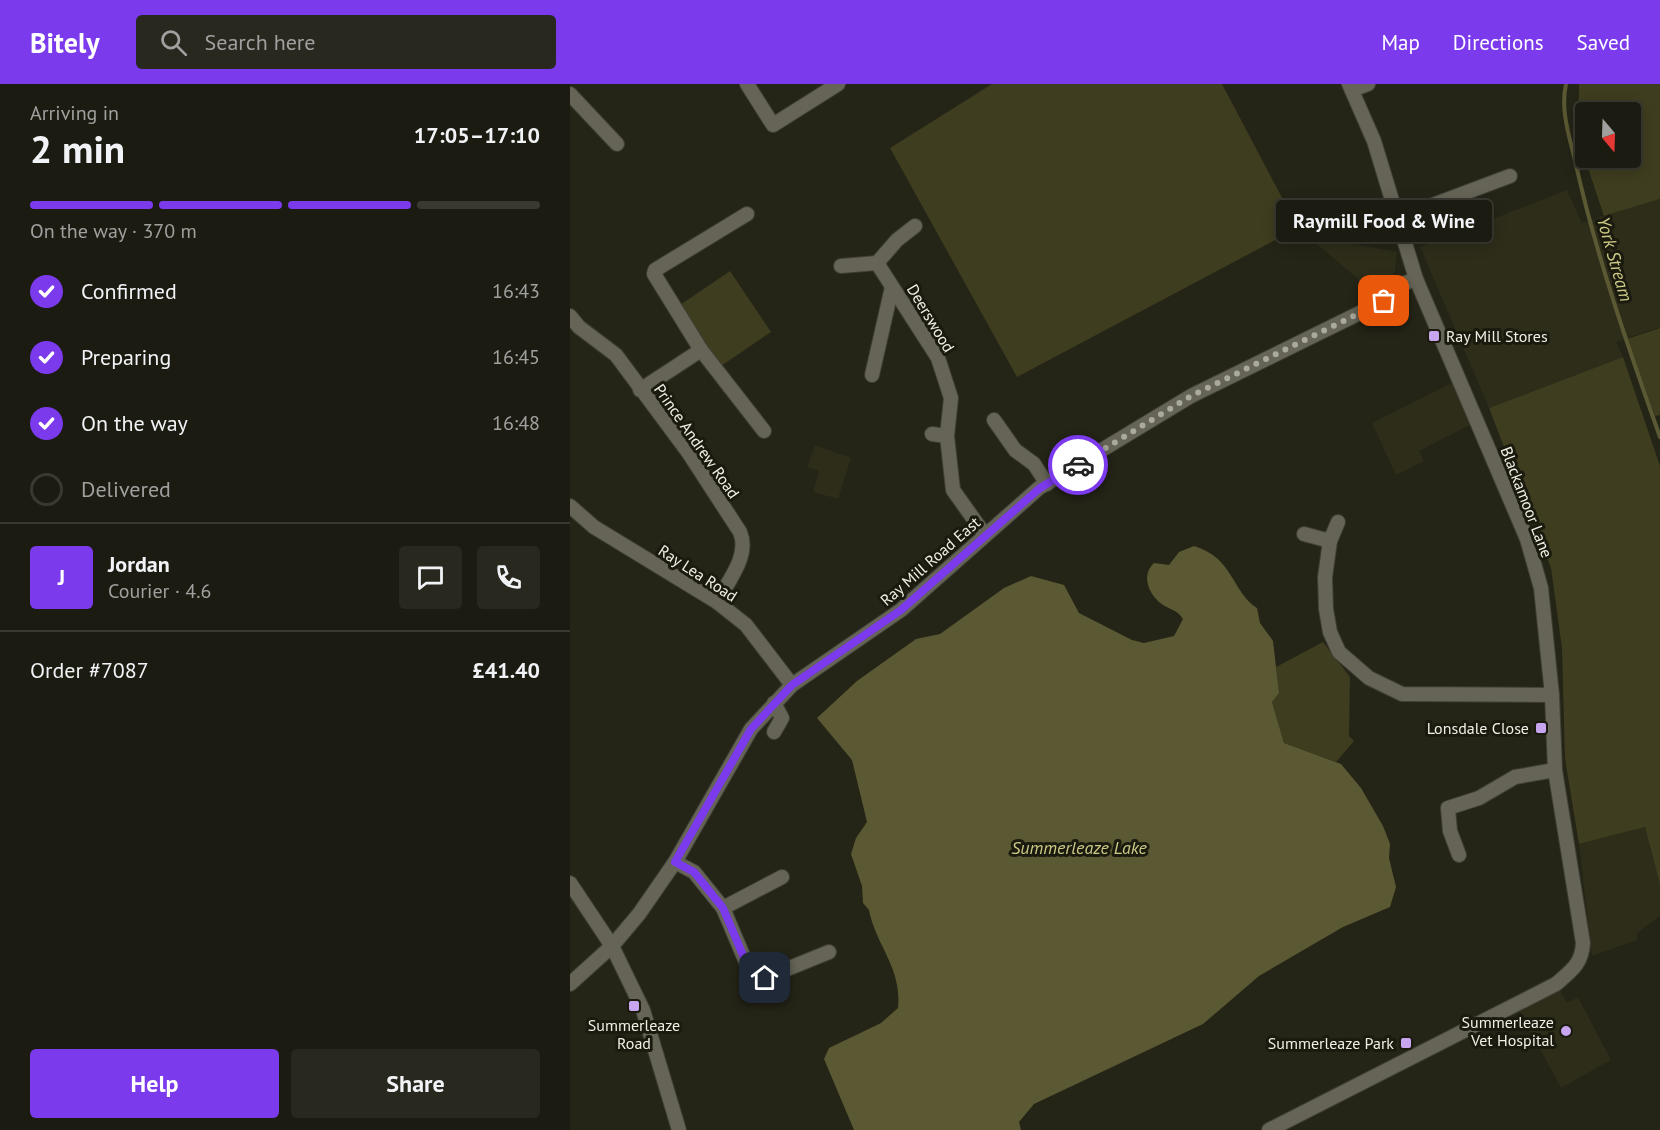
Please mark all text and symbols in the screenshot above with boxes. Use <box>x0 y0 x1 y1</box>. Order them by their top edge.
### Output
search box <box>136 15 556 69</box>
text: Bitely <box>30 24 100 61</box>
icon: search <box>157 26 190 59</box>
text: Search here <box>205 28 316 56</box>
text: Map <box>1381 29 1420 56</box>
text: Directions <box>1453 29 1544 56</box>
text: Saved <box>1577 29 1630 56</box>
text: Arriving in <box>30 100 119 126</box>
north arrow <box>1575 102 1641 168</box>
map controls <box>1575 102 1641 168</box>
text: 17:05–17:10 <box>414 121 540 149</box>
text: 2 min <box>30 123 125 174</box>
callout: Raymill Food & Wine <box>1276 199 1492 241</box>
text: Raymill Food & Wine <box>1293 208 1475 234</box>
water label: York Stream <box>1592 214 1638 304</box>
text: On the way · 370 m <box>30 218 197 244</box>
icon: check <box>30 275 63 308</box>
pin <box>1358 275 1409 326</box>
text: Confirmed <box>81 277 177 305</box>
text: 16:43 <box>492 278 540 304</box>
street label: Deerswood <box>903 280 959 356</box>
icon: bag <box>1367 284 1400 317</box>
place label: Ray Mill Stores <box>1446 326 1548 346</box>
marker: Ray Mill Stores <box>1427 329 1441 343</box>
icon: check <box>30 341 63 374</box>
text: Preparing <box>81 343 171 371</box>
text: 16:45 <box>492 344 540 370</box>
street label: Prince Andrew Road <box>650 380 744 502</box>
icon: check <box>30 407 63 440</box>
text: On the way <box>81 409 188 437</box>
text: 16:48 <box>492 410 540 436</box>
courier <box>1048 435 1108 495</box>
street label: Blackamoor Lane <box>1497 444 1557 560</box>
icon: car <box>1062 449 1095 482</box>
text: Delivered <box>81 475 171 503</box>
street label: Ray Mill Road East <box>876 512 984 610</box>
street label: Ray Lea Road <box>655 540 741 606</box>
button: chat <box>399 546 462 609</box>
button: phone <box>477 546 540 609</box>
text: Jordan <box>108 550 170 578</box>
text: J <box>58 563 65 591</box>
text: Courier · 4.6 <box>108 578 211 604</box>
text: Order #7087 <box>30 656 149 684</box>
text: £41.40 <box>472 656 540 684</box>
place label: Lonsdale Close <box>1427 718 1529 738</box>
marker: Lonsdale Close <box>1534 721 1548 735</box>
water label: Summerleaze Lake <box>1011 836 1147 859</box>
pin <box>739 952 790 1003</box>
icon: home <box>748 961 781 994</box>
marker: Summerleaze Road <box>627 999 641 1013</box>
place label: Summerleaze Vet Hospital <box>1462 1012 1554 1050</box>
place label: Summerleaze Road <box>588 1015 680 1053</box>
marker: Summerleaze Vet Hospital <box>1559 1024 1573 1038</box>
place label: Summerleaze Park <box>1268 1033 1394 1053</box>
marker: Summerleaze Park <box>1399 1036 1413 1050</box>
button: Help <box>30 1049 279 1118</box>
button: Share <box>291 1049 540 1118</box>

